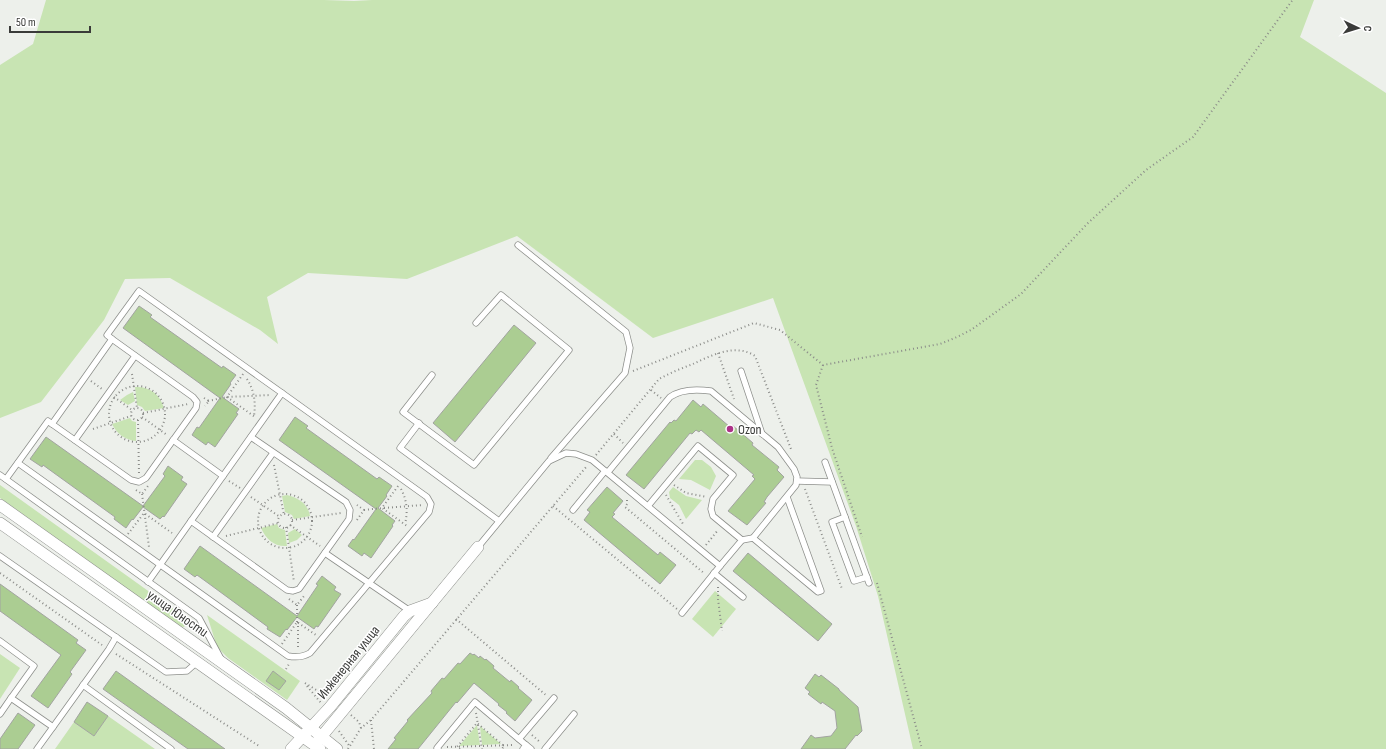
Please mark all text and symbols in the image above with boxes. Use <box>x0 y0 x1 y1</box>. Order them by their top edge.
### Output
scale bar <box>10 8 90 34</box>
north arrow <box>1338 8 1378 48</box>
text: 50 m <box>16 15 36 30</box>
text: С <box>1361 25 1374 32</box>
place label: Ozon <box>738 421 762 438</box>
marker: Ozon <box>725 424 735 434</box>
street label: улица Юности <box>144 586 212 641</box>
street label: Инженерная улица <box>314 622 383 702</box>

